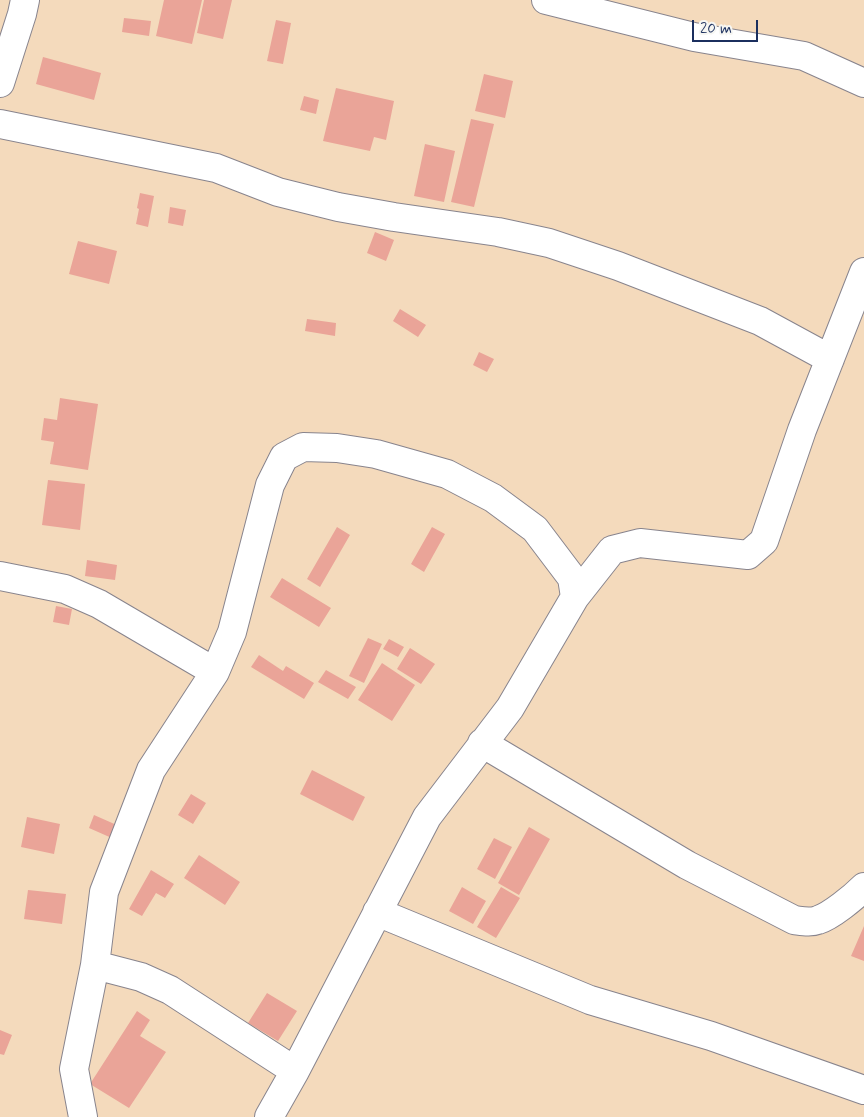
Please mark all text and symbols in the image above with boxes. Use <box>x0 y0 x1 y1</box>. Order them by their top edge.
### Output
scale bar <box>694 10 760 42</box>
text: 20 m <box>700 19 732 39</box>

